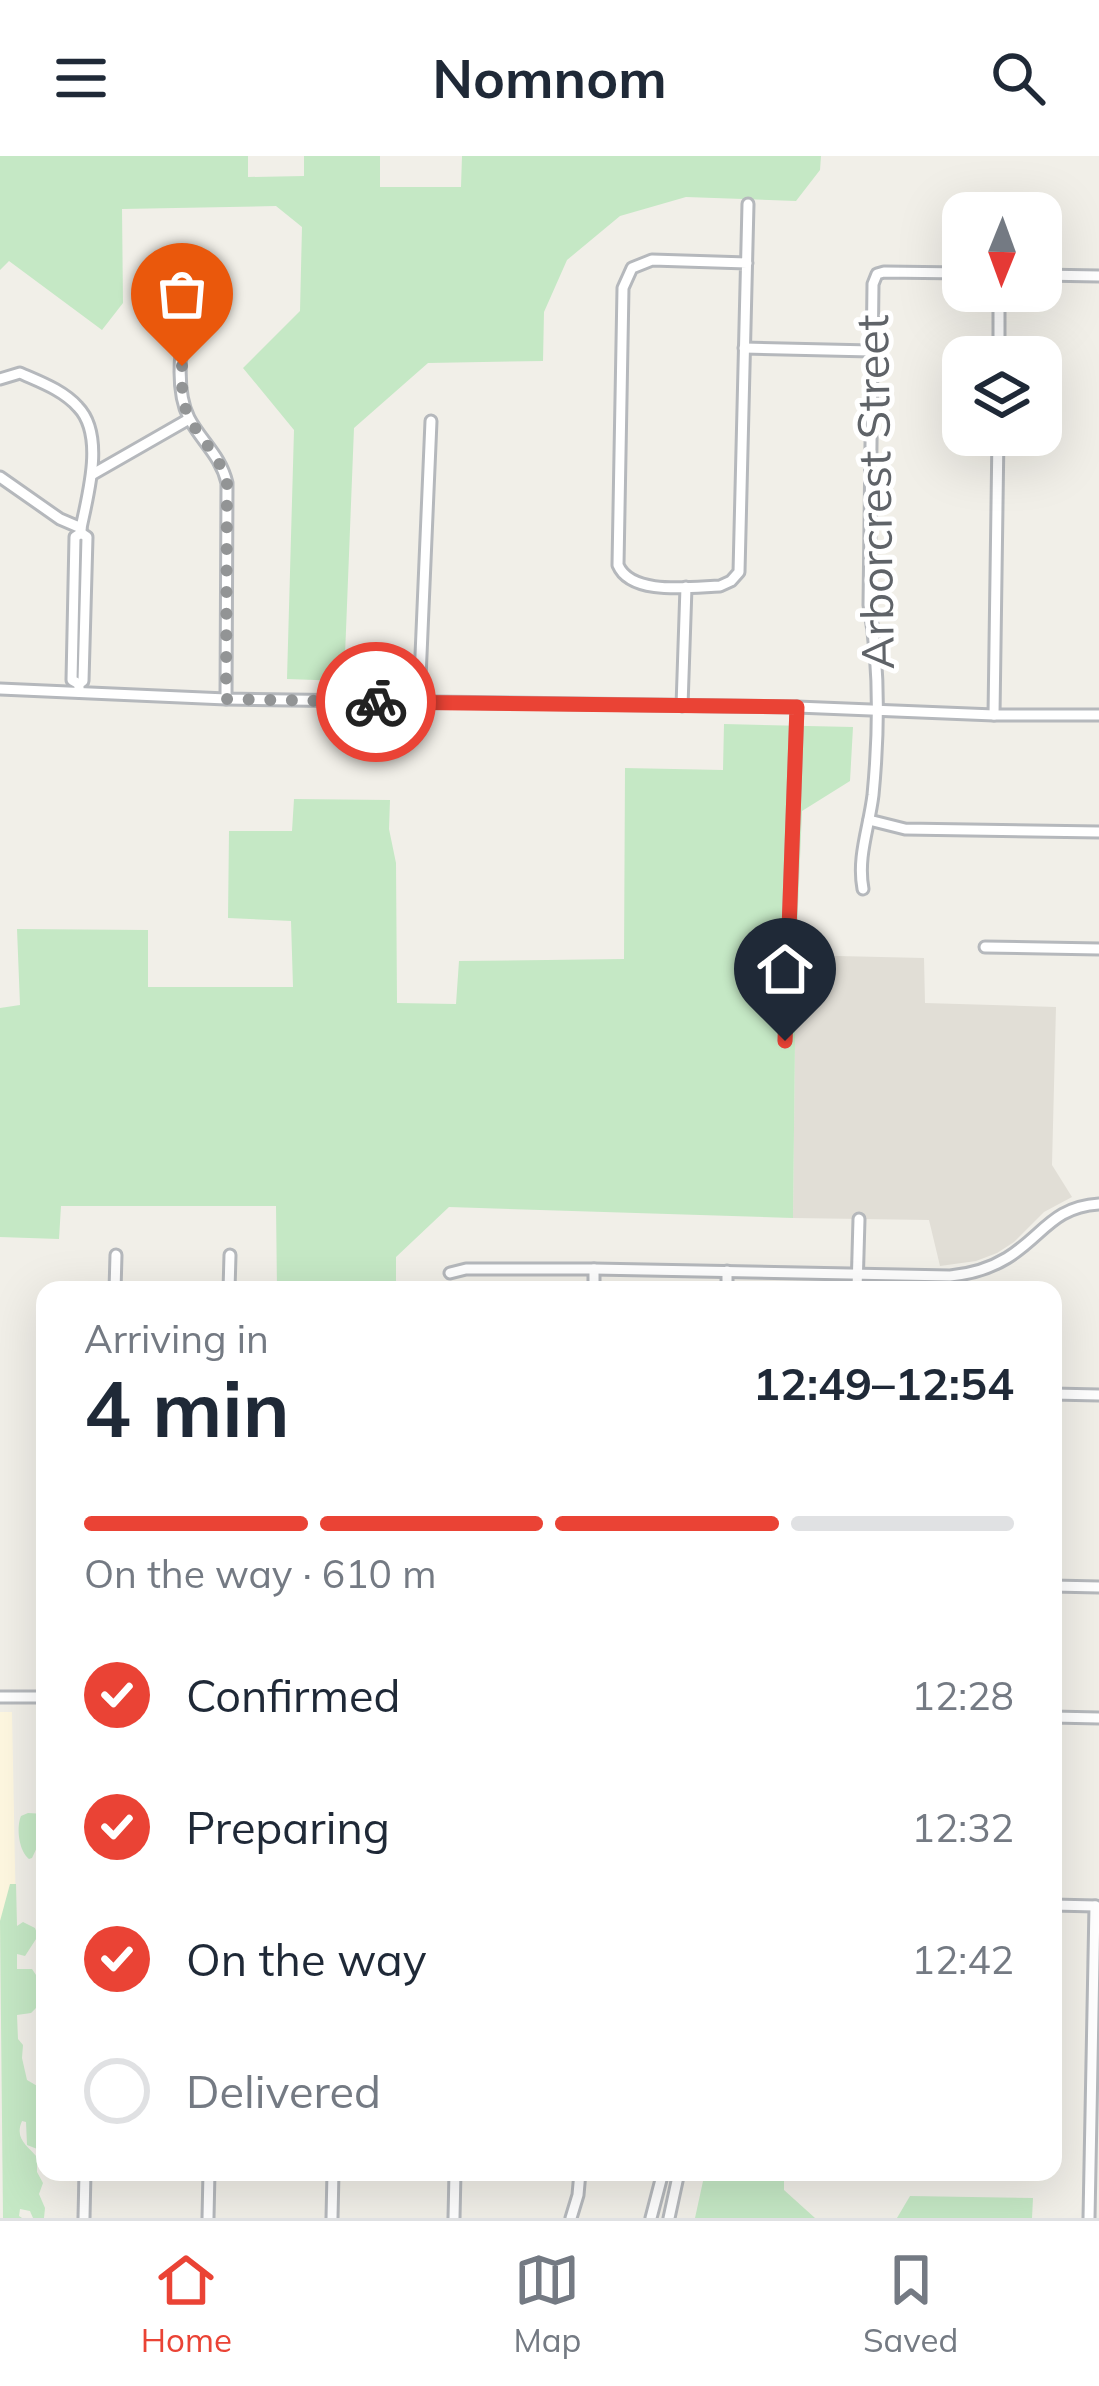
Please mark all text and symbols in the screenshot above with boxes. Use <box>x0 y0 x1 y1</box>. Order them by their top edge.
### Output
text: Nomnom <box>432 44 667 112</box>
icon: menu <box>48 45 114 111</box>
icon: search <box>985 45 1051 111</box>
north arrow <box>942 192 1062 312</box>
map controls <box>942 192 1062 456</box>
pin <box>131 243 233 366</box>
icon: bag <box>149 261 215 327</box>
street label: Arborcrest Street <box>843 314 905 670</box>
button: layers <box>942 336 1062 456</box>
courier <box>316 642 436 762</box>
icon: bike <box>343 669 409 735</box>
pin <box>734 918 836 1041</box>
icon: home <box>752 936 818 1002</box>
text: Arriving in <box>84 1314 269 1363</box>
text: 12:49–12:54 <box>753 1355 1014 1411</box>
text: 4 min <box>84 1359 290 1457</box>
text: On the way · 610 m <box>84 1549 436 1598</box>
icon: check <box>84 1662 150 1728</box>
text: Confirmed <box>186 1667 400 1723</box>
text: 12:28 <box>912 1671 1014 1720</box>
icon: check <box>84 1794 150 1860</box>
text: Preparing <box>186 1799 390 1855</box>
text: 12:32 <box>912 1803 1014 1852</box>
icon: check <box>84 1926 150 1992</box>
text: On the way <box>186 1931 427 1987</box>
text: 12:42 <box>912 1935 1014 1984</box>
text: Delivered <box>186 2063 381 2119</box>
tab: Home <box>141 2247 232 2360</box>
tab: Map <box>513 2247 581 2360</box>
tab: Saved <box>863 2247 958 2360</box>

